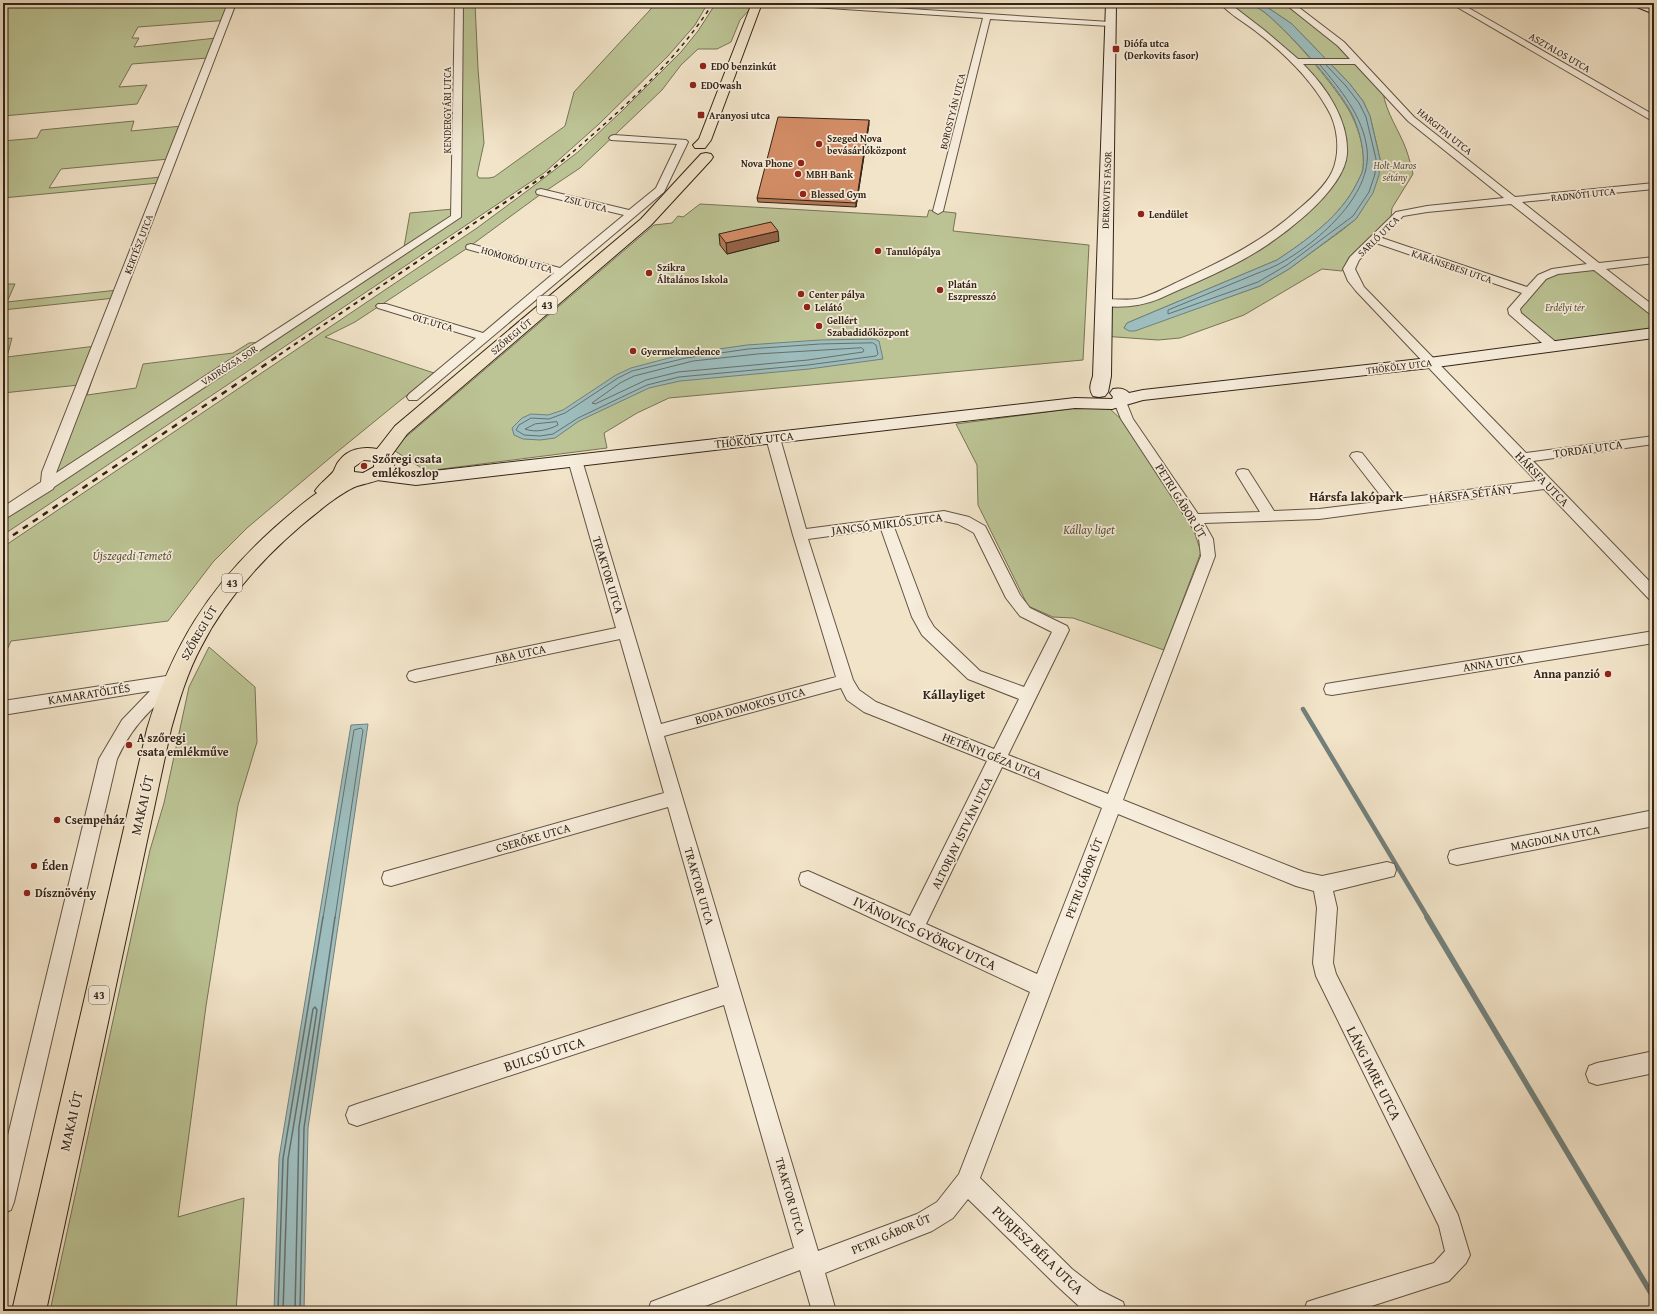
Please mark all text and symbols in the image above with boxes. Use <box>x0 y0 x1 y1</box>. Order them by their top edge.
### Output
street label: ASZTALOS UTCA <box>1526 29 1593 76</box>
place label: Diófa utca (Derkovits fasor) <box>1124 36 1199 63</box>
marker: Diófa utca (Derkovits fasor) <box>1111 44 1121 54</box>
place label: EDO benzinkút <box>711 59 777 74</box>
marker: EDO benzinkút <box>698 61 708 71</box>
street label: KENDERGYÁRI UTCA <box>440 67 455 153</box>
street label: BOROSTYÁN UTCA <box>936 71 969 151</box>
place label: EDOwash <box>701 78 742 93</box>
marker: EDOwash <box>688 80 698 90</box>
street label: HARGITAI UTCA <box>1414 104 1476 158</box>
place label: Aranyosi utca <box>709 108 771 123</box>
marker: Aranyosi utca <box>696 110 706 120</box>
place label: Szeged Nova bevásárlóközpont <box>827 131 907 158</box>
marker: Szeged Nova bevásárlóközpont <box>814 139 824 149</box>
street label: DERKOVITS FASOR <box>1098 151 1115 229</box>
place label: Nova Phone <box>741 156 793 171</box>
marker: Nova Phone <box>796 158 806 168</box>
park label: Holt-Maros sétány <box>1373 158 1417 185</box>
place label: MBH Bank <box>806 167 853 182</box>
marker: MBH Bank <box>793 169 803 179</box>
street label: RADNÓTI UTCA <box>1550 184 1616 205</box>
place label: Blessed Gym <box>811 187 867 202</box>
marker: Blessed Gym <box>798 189 808 199</box>
street label: ZSIL UTCA <box>563 191 609 216</box>
place label: Lendület <box>1149 207 1189 222</box>
marker: Lendület <box>1136 209 1146 219</box>
street label: KERTÉSZ UTCA <box>120 212 157 276</box>
street label: SARLÓ UTCA <box>1354 212 1403 260</box>
street label: HOMORÓDI UTCA <box>479 242 554 277</box>
place label: Tanulópálya <box>886 244 942 259</box>
marker: Tanulópálya <box>873 246 883 256</box>
street label: KARÁNSEBESI UTCA <box>1409 246 1494 287</box>
place label: Szikra Általános Iskola <box>657 260 729 287</box>
marker: Szikra Általános Iskola <box>644 268 654 278</box>
place label: Platán Eszpresszó <box>948 277 997 304</box>
marker: Platán Eszpresszó <box>935 285 945 295</box>
place label: Center pálya <box>809 287 866 302</box>
marker: Center pálya <box>796 289 806 299</box>
road number: 43 <box>537 296 557 314</box>
place label: Lelátó <box>815 300 843 315</box>
park label: Erdélyi tér <box>1544 300 1585 315</box>
marker: Lelátó <box>802 302 812 312</box>
street label: OLT UTCA <box>411 309 455 336</box>
place label: Gellért Szabadidőközpont <box>827 313 909 340</box>
street label: SZŐREGI ÚT <box>487 314 536 358</box>
marker: Gellért Szabadidőközpont <box>814 321 824 331</box>
street label: VADRÓZSA SOR <box>198 341 261 389</box>
place label: Gyermekmedence <box>641 344 720 359</box>
marker: Gyermekmedence <box>628 346 638 356</box>
street label: THÖKÖLY UTCA <box>1365 355 1433 378</box>
street label: THÖKÖLY UTCA <box>714 427 795 452</box>
street label: TORDAI UTCA <box>1552 435 1624 462</box>
street label: HÁRSFA UTCA <box>1512 447 1574 511</box>
place label: Szőregi csata emlékoszlop <box>372 450 443 481</box>
street label: PETRI GÁBOR ÚT <box>1152 460 1211 542</box>
marker: Szőregi csata emlékoszlop <box>359 461 369 471</box>
street label: HÁRSFA SÉTÁNY <box>1428 480 1514 507</box>
district label: Hársfa lakópark <box>1309 487 1403 506</box>
street label: JANCSÓ MIKLÓS UTCA <box>829 508 944 539</box>
park label: Kállay liget <box>1062 521 1115 538</box>
street label: TRAKTOR UTCA <box>589 534 628 616</box>
park label: Újszegedi Temető <box>93 547 172 564</box>
road number: 43 <box>222 574 242 592</box>
street label: SZŐREGI ÚT <box>176 602 221 663</box>
street label: ABA UTCA <box>493 640 548 667</box>
street label: ANNA UTCA <box>1461 649 1525 676</box>
place label: Anna panzió <box>1533 665 1601 682</box>
marker: Anna panzió <box>1603 669 1613 679</box>
street label: KAMARATÖLTÉS <box>47 679 131 708</box>
street label: BODA DOMOKOS UTCA <box>693 682 807 728</box>
district label: Kállayliget <box>923 685 985 704</box>
street label: HETÉNYI GÉZA UTCA <box>940 728 1045 783</box>
place label: A szőregi csata emlékműve <box>137 729 229 760</box>
marker: A szőregi csata emlékműve <box>124 740 134 750</box>
street label: MAKAI ÚT <box>125 773 159 837</box>
street label: ALTORJAY ISTVÁN UTCA <box>927 773 996 892</box>
place label: Csempeház <box>65 811 125 828</box>
marker: Csempeház <box>52 815 62 825</box>
street label: CSERŐKE UTCA <box>494 819 573 856</box>
street label: MAGDOLNA UTCA <box>1509 820 1602 854</box>
street label: PETRI GÁBOR ÚT <box>1060 835 1107 921</box>
street label: TRAKTOR UTCA <box>680 845 719 927</box>
place label: Éden <box>42 857 68 874</box>
marker: Éden <box>29 861 39 871</box>
place label: Dísznövény <box>35 884 97 901</box>
marker: Dísznövény <box>22 888 32 898</box>
street label: IVÁNOVICS GYÖRGY UTCA <box>850 891 1000 975</box>
road number: 43 <box>89 986 109 1004</box>
street label: LÁNG IMRE UTCA <box>1342 1023 1406 1124</box>
street label: BULCSÚ UTCA <box>501 1031 587 1076</box>
street label: MAKAI ÚT <box>54 1089 88 1153</box>
street label: TRAKTOR UTCA <box>771 1155 810 1237</box>
street label: PURJESZ BÉLA UTCA <box>988 1201 1088 1299</box>
street label: PETRI GÁBOR ÚT <box>848 1209 934 1258</box>

